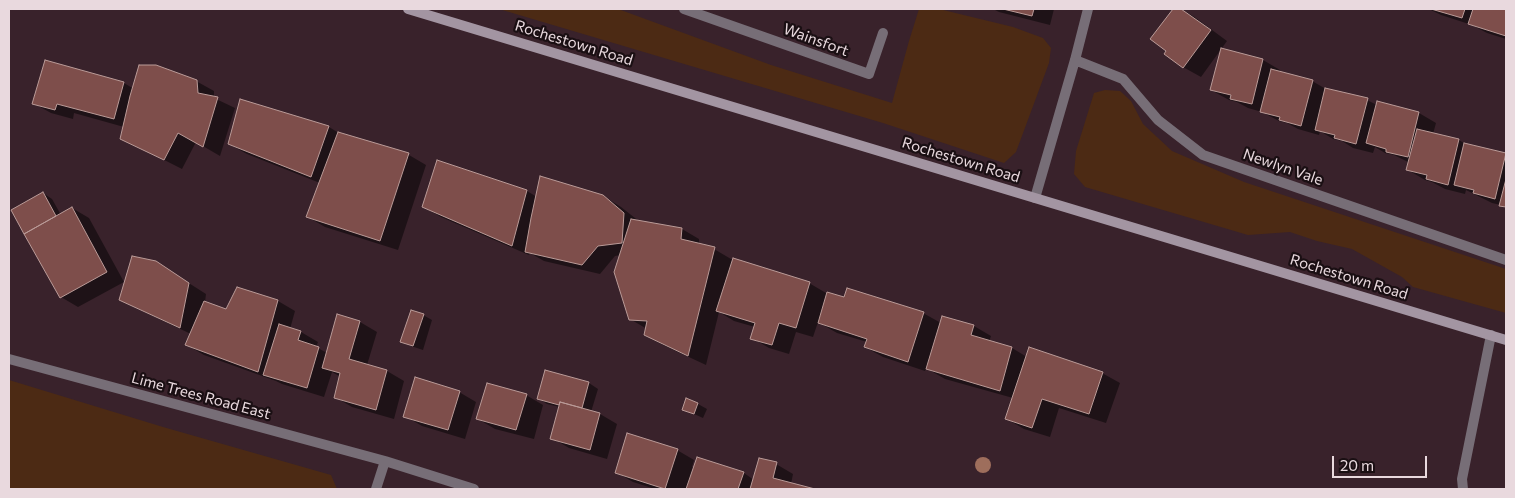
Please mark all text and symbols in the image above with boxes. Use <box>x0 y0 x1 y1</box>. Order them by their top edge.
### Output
street label: Rochestown Road <box>513 16 635 70</box>
street label: Wainsfort <box>781 20 851 60</box>
street label: Rochestown Road <box>900 133 1022 187</box>
street label: Newlyn Vale <box>1241 145 1325 189</box>
street label: Rochestown Road <box>1288 250 1410 304</box>
street label: Lime Trees Road East <box>129 369 273 423</box>
scale bar <box>1335 446 1430 478</box>
text: 20 m <box>1340 456 1374 474</box>

